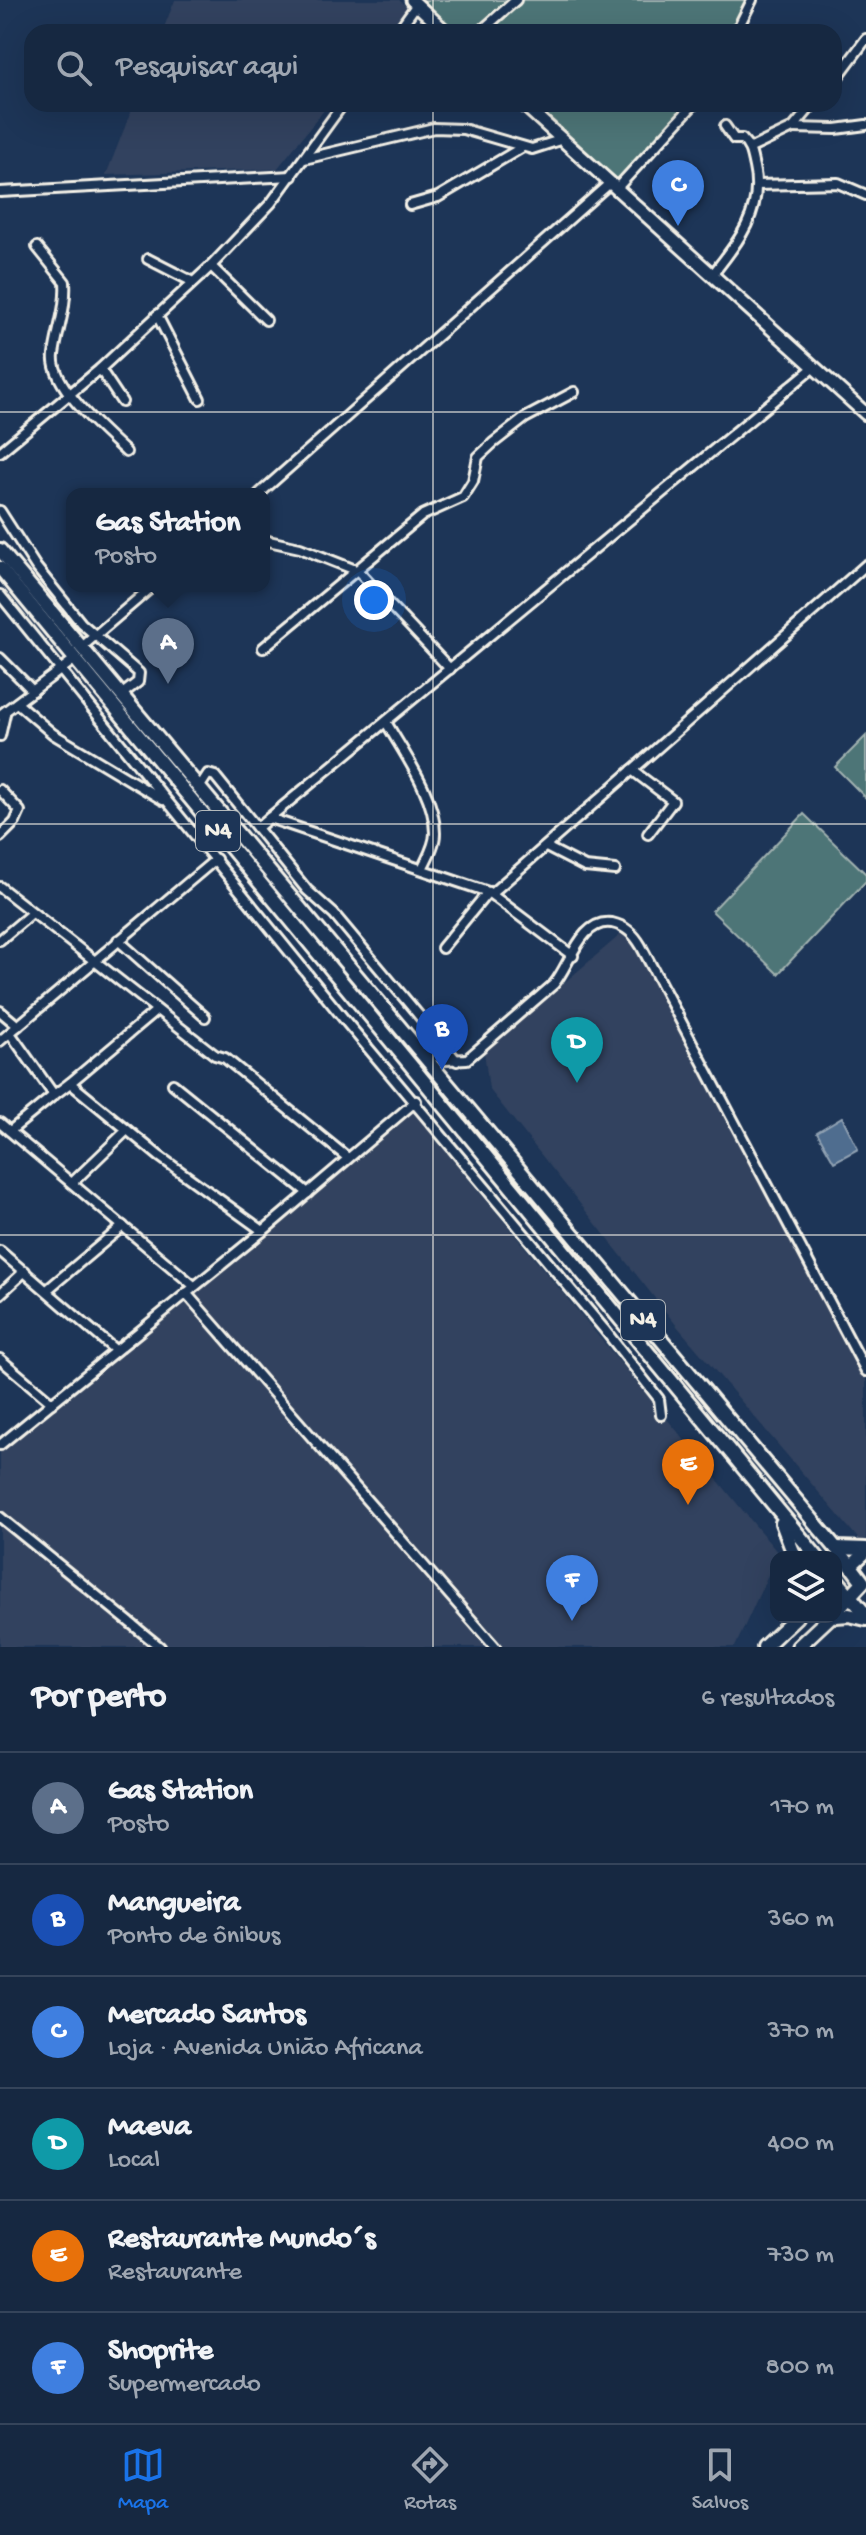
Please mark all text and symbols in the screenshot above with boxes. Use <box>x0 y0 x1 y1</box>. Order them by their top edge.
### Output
search box <box>24 24 842 112</box>
icon: search <box>52 46 96 90</box>
text: Pesquisar aqui <box>116 51 298 86</box>
pin: C <box>652 160 704 226</box>
popup <box>66 488 270 592</box>
text: Gas Station <box>95 507 241 542</box>
text: Posto <box>95 542 157 573</box>
your location <box>354 580 394 620</box>
pin: A <box>142 618 194 684</box>
road number: N4 <box>196 811 240 851</box>
pin: B <box>416 1004 468 1070</box>
pin: D <box>551 1017 603 1083</box>
road number: N4 <box>621 1300 665 1340</box>
pin: E <box>662 1439 714 1505</box>
map controls <box>770 1551 842 1623</box>
button: layers <box>770 1551 842 1623</box>
pin: F <box>546 1555 598 1621</box>
text: Por perto <box>32 1679 166 1719</box>
text: 6 resultados <box>701 1684 834 1715</box>
text: Gas Station <box>108 1775 253 1810</box>
text: A <box>50 1793 66 1824</box>
text: 170 m <box>771 1793 834 1824</box>
text: Posto <box>108 1810 170 1841</box>
text: Mangueira <box>108 1887 240 1922</box>
text: B <box>51 1905 65 1936</box>
text: 360 m <box>768 1905 834 1936</box>
text: Ponto de ônibus <box>108 1922 280 1953</box>
text: Mercado Santos <box>108 1999 306 2034</box>
text: C <box>51 2017 65 2048</box>
text: 370 m <box>768 2017 834 2048</box>
text: Loja · Avenida União Africana <box>108 2034 423 2065</box>
text: Maeva <box>108 2111 191 2146</box>
text: D <box>50 2129 66 2160</box>
text: 400 m <box>768 2129 834 2160</box>
text: Local <box>108 2146 160 2177</box>
text: Restaurante Mundo´s <box>108 2223 376 2258</box>
text: E <box>50 2241 66 2272</box>
text: 730 m <box>768 2241 834 2272</box>
text: Restaurante <box>108 2258 242 2289</box>
text: Shoprite <box>108 2335 213 2370</box>
text: F <box>51 2353 65 2384</box>
text: 800 m <box>766 2353 834 2384</box>
text: Supermercado <box>108 2370 261 2401</box>
tab: Mapa <box>118 2443 168 2517</box>
tab: Rotas <box>404 2443 456 2517</box>
tab: Salvos <box>692 2443 748 2517</box>

